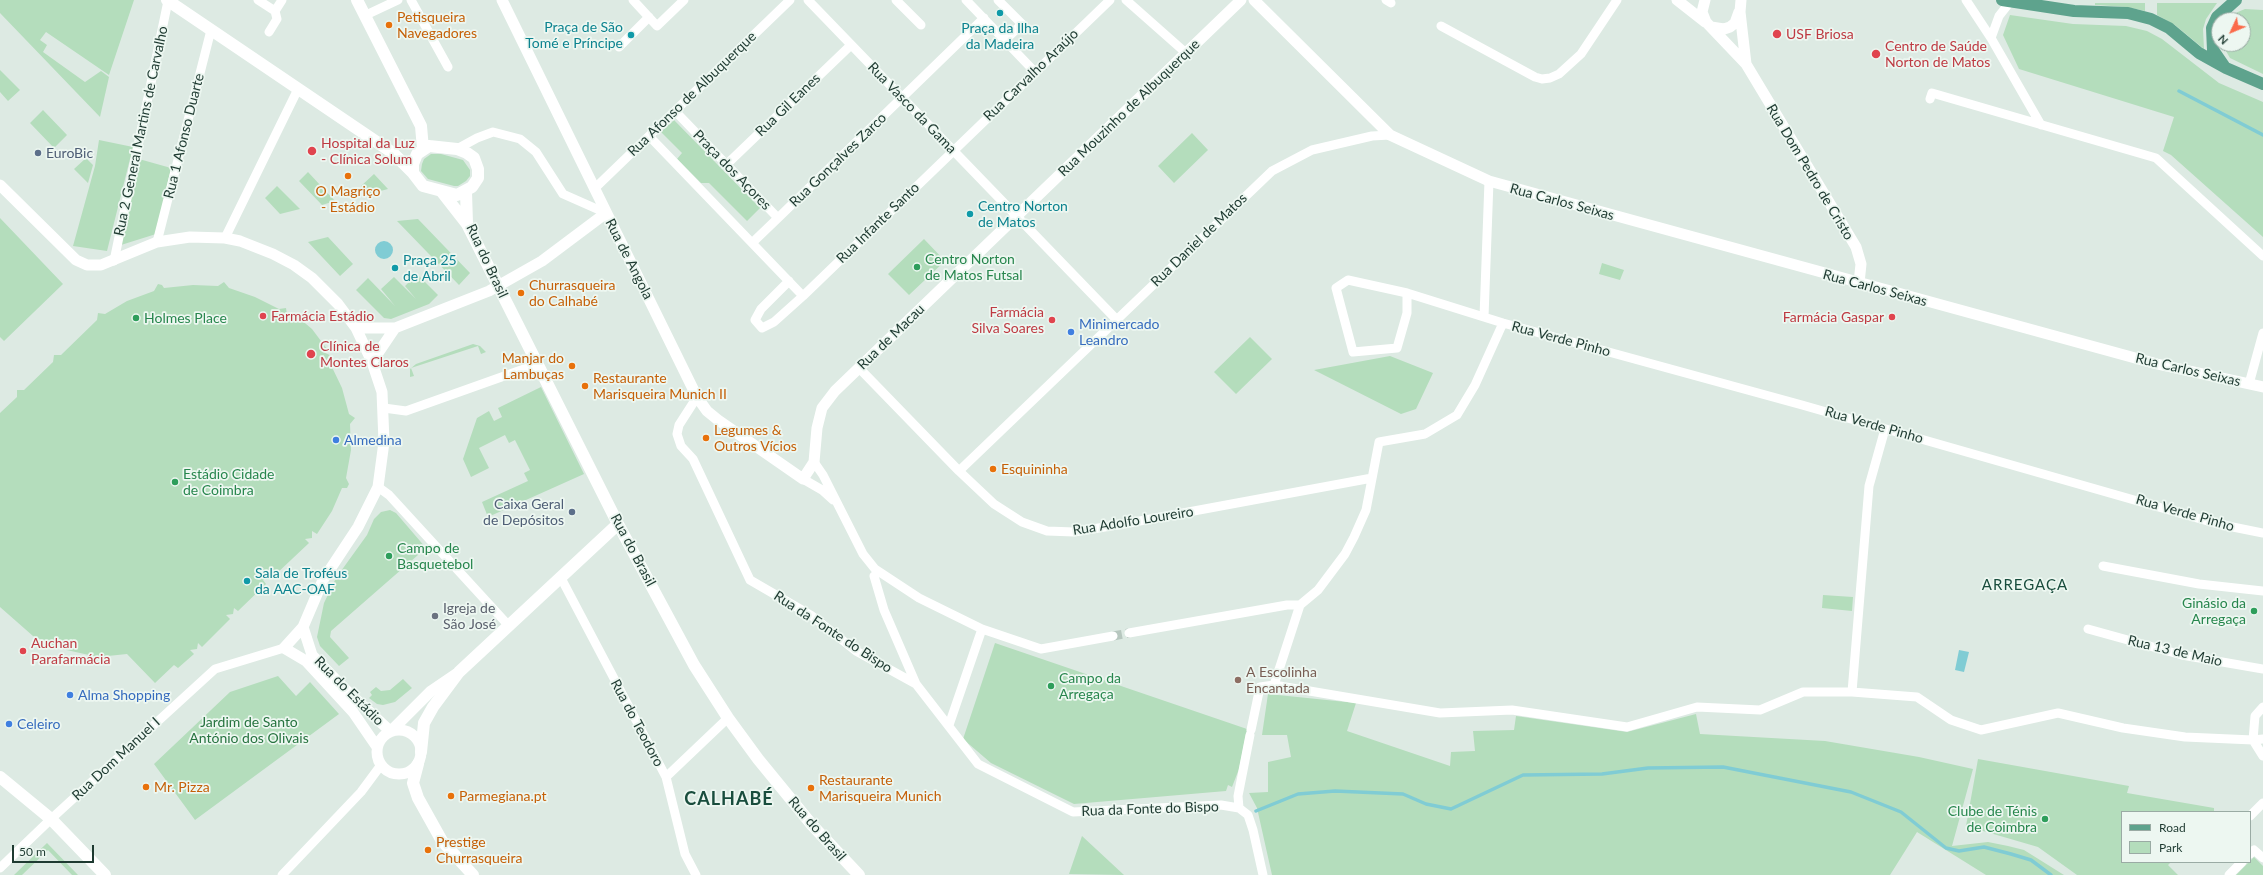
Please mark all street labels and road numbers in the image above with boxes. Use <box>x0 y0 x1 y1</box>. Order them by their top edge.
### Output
street label: Rua 2 General Martins de Carvalho <box>111 24 171 238</box>
street label: Rua Carvalho Araújo <box>980 25 1082 125</box>
street label: Rua Afonso de Albuquerque <box>624 28 760 160</box>
street label: Rua Mouzinho de Albuquerque <box>1055 36 1203 180</box>
street label: Rua Vasco da Gama <box>864 59 960 157</box>
street label: Rua Gil Eanes <box>752 70 824 140</box>
street label: Rua 1 Afonso Duarte <box>160 72 208 200</box>
street label: Rua Dom Pedro de Cristo <box>1763 101 1857 243</box>
street label: Rua Gonçalves Zarco <box>786 109 890 211</box>
street label: Praça dos Açores <box>690 126 774 214</box>
street label: Rua Infante Santo <box>833 179 923 267</box>
street label: Rua Carlos Seixas <box>1508 180 1616 224</box>
street label: Rua Daniel de Matos <box>1147 190 1251 290</box>
street label: Rua de Angola <box>601 216 657 302</box>
street label: Rua do Brasil <box>463 221 511 301</box>
street label: Rua Carlos Seixas <box>1821 266 1929 310</box>
street label: Rua de Macau <box>854 301 928 373</box>
street label: Rua Verde Pinho <box>1510 318 1612 360</box>
street label: Rua Carlos Seixas <box>2134 350 2242 390</box>
street label: Rua Verde Pinho <box>1823 403 1925 447</box>
street label: Rua Verde Pinho <box>2134 491 2236 535</box>
street label: Rua Adolfo Loureiro <box>1071 503 1195 539</box>
street label: Rua do Brasil <box>607 511 659 589</box>
street label: Rua da Fonte do Bispo <box>771 587 895 677</box>
street label: Rua 13 de Maio <box>2126 632 2224 670</box>
street label: Rua do Estádio <box>311 653 387 729</box>
street label: Rua do Teodoro <box>607 676 667 770</box>
street label: Rua Dom Manuel I <box>69 714 163 804</box>
street label: Rua do Brasil <box>784 793 850 865</box>
street label: Rua da Fonte do Bispo <box>1081 798 1219 820</box>

